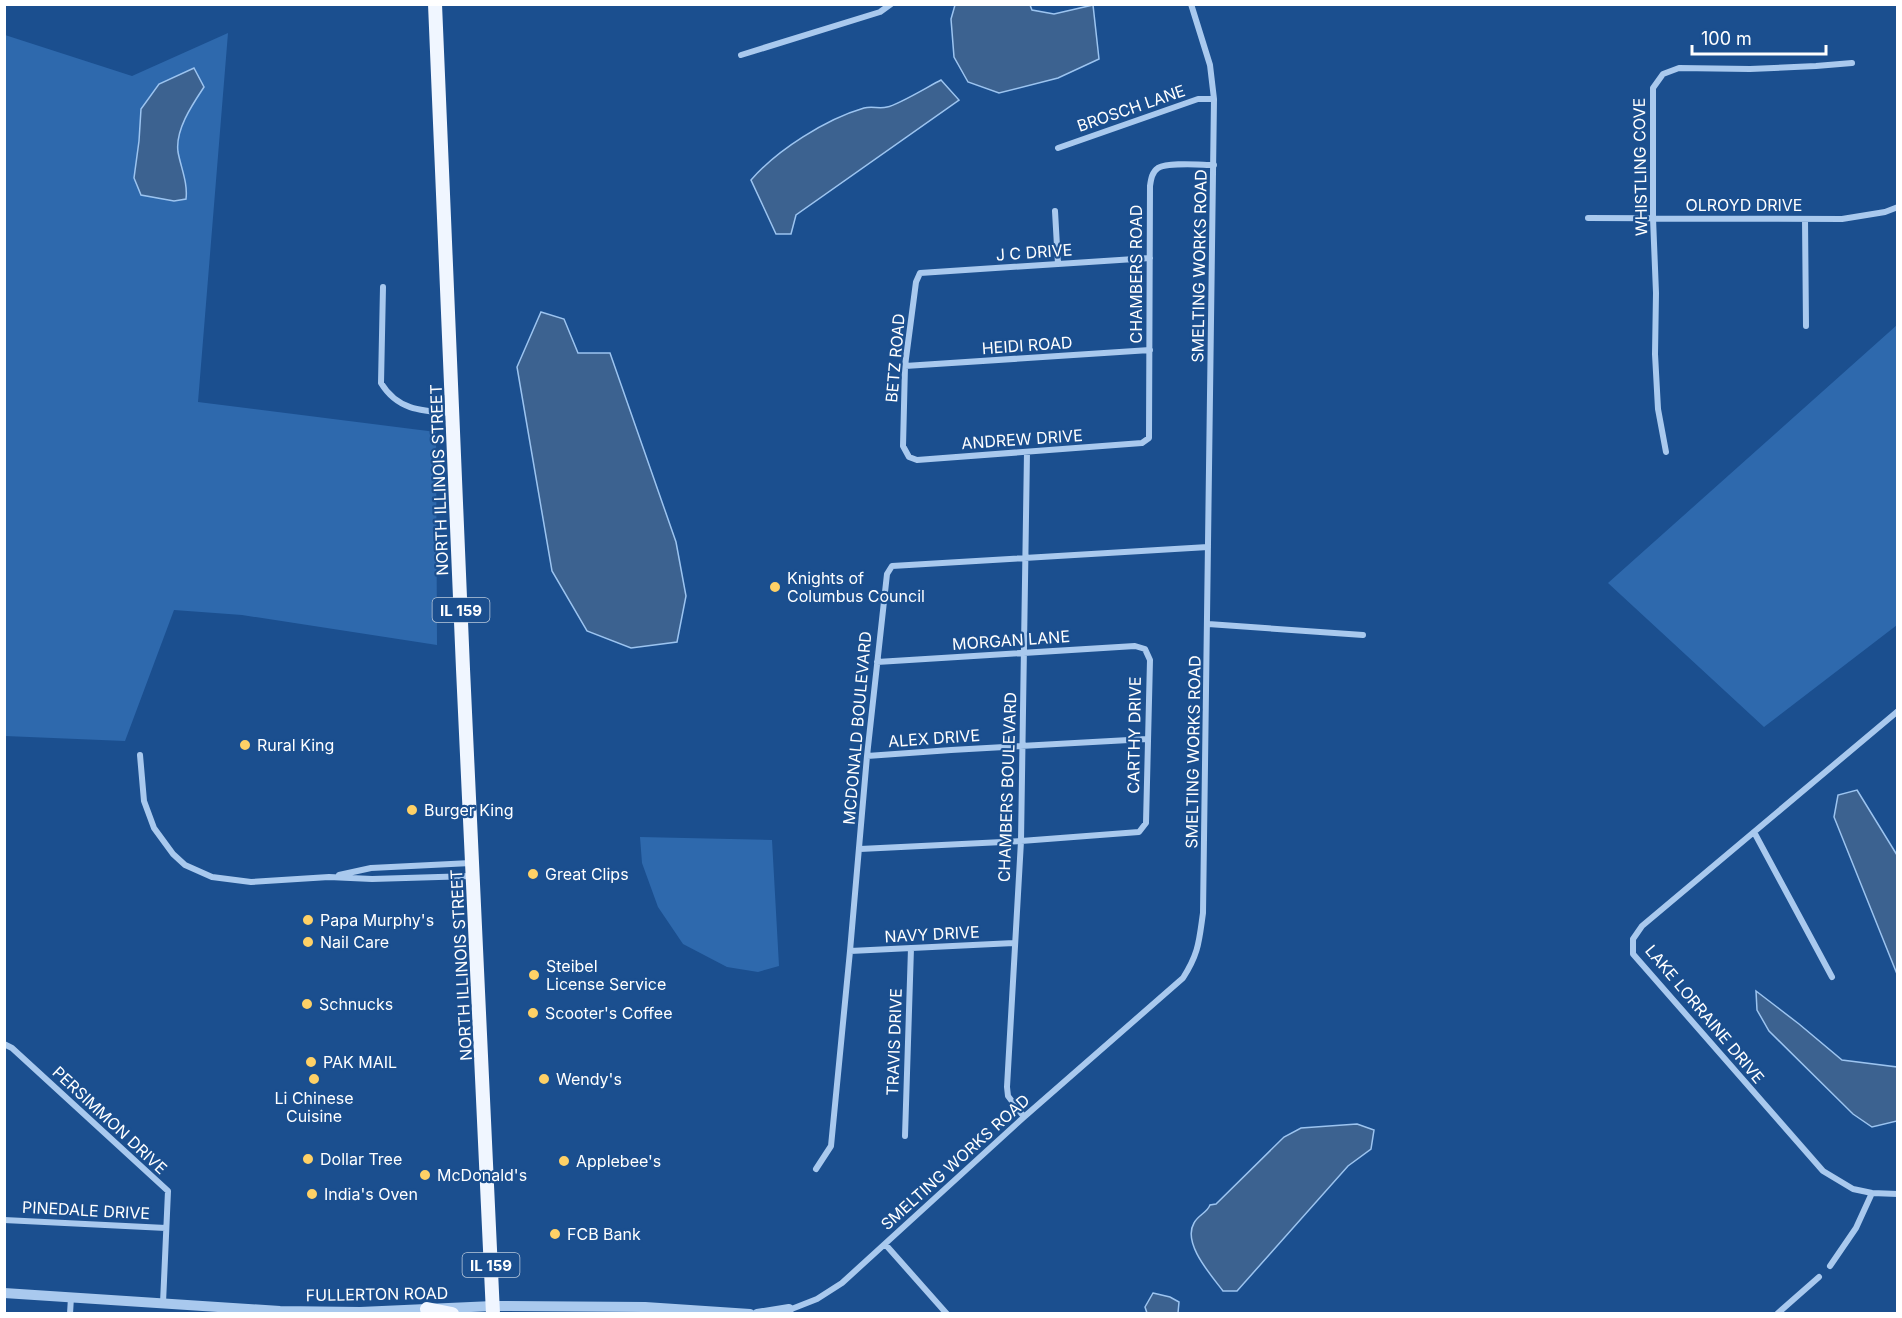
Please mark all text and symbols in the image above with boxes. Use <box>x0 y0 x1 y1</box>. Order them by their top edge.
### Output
scale bar <box>1692 18 1826 56</box>
text: 100 m <box>1701 28 1752 49</box>
street label: BROSCH LANE <box>1074 80 1188 136</box>
street label: WHISTLING COVE <box>1629 98 1651 236</box>
street label: SMELTING WORKS ROAD <box>1187 169 1211 363</box>
street label: OLROYD DRIVE <box>1686 195 1802 215</box>
street label: CHAMBERS ROAD <box>1126 205 1146 343</box>
street label: J C DRIVE <box>995 239 1073 265</box>
street label: BETZ ROAD <box>881 313 909 403</box>
street label: HEIDI ROAD <box>981 332 1073 358</box>
street label: NORTH ILLINOIS STREET <box>426 384 452 576</box>
street label: ANDREW DRIVE <box>961 425 1083 453</box>
place label: Knights of Columbus Council <box>787 568 925 606</box>
marker: Knights of Columbus Council <box>768 580 782 594</box>
road number: IL 159 <box>432 598 490 622</box>
street label: MORGAN LANE <box>951 626 1071 654</box>
street label: MCDONALD BOULEVARD <box>839 630 875 826</box>
street label: SMELTING WORKS ROAD <box>1181 655 1205 849</box>
street label: CARTHY DRIVE <box>1123 676 1145 794</box>
street label: CHAMBERS BOULEVARD <box>994 692 1020 882</box>
street label: ALEX DRIVE <box>887 725 981 751</box>
place label: Rural King <box>257 735 334 755</box>
marker: Rural King <box>238 738 252 752</box>
place label: Burger King <box>424 800 514 820</box>
marker: Burger King <box>405 803 419 817</box>
place label: Great Clips <box>545 864 629 884</box>
marker: Great Clips <box>526 867 540 881</box>
street label: NORTH ILLINOIS STREET <box>446 869 476 1061</box>
place label: Papa Murphy's <box>320 910 434 930</box>
marker: Papa Murphy's <box>301 913 315 927</box>
street label: NAVY DRIVE <box>884 922 980 946</box>
place label: Nail Care <box>320 932 389 952</box>
marker: Nail Care <box>301 935 315 949</box>
street label: LAKE LORRAINE DRIVE <box>1641 941 1769 1087</box>
place label: Steibel License Service <box>546 956 666 994</box>
marker: Steibel License Service <box>527 968 541 982</box>
street label: TRAVIS DRIVE <box>882 988 906 1096</box>
place label: Schnucks <box>319 994 393 1014</box>
marker: Schnucks <box>300 997 314 1011</box>
place label: Scooter's Coffee <box>545 1003 672 1023</box>
marker: Scooter's Coffee <box>526 1006 540 1020</box>
place label: PAK MAIL <box>323 1052 397 1072</box>
marker: PAK MAIL <box>304 1055 318 1069</box>
street label: PERSIMMON DRIVE <box>49 1062 171 1178</box>
place label: Wendy's <box>556 1069 622 1089</box>
marker: Li Chinese Cuisine <box>307 1072 321 1086</box>
marker: Wendy's <box>537 1072 551 1086</box>
place label: Li Chinese Cuisine <box>275 1088 354 1126</box>
street label: SMELTING WORKS ROAD <box>877 1090 1033 1234</box>
place label: Dollar Tree <box>320 1149 402 1169</box>
place label: Applebee's <box>576 1151 661 1171</box>
marker: Dollar Tree <box>301 1152 315 1166</box>
marker: Applebee's <box>557 1154 571 1168</box>
place label: McDonald's <box>437 1165 527 1185</box>
marker: McDonald's <box>418 1168 432 1182</box>
place label: India's Oven <box>324 1184 418 1204</box>
marker: India's Oven <box>305 1187 319 1201</box>
street label: PINEDALE DRIVE <box>21 1197 151 1223</box>
place label: FCB Bank <box>567 1224 641 1244</box>
marker: FCB Bank <box>548 1227 562 1241</box>
road number: IL 159 <box>462 1253 520 1277</box>
street label: FULLERTON ROAD <box>306 1283 448 1305</box>

